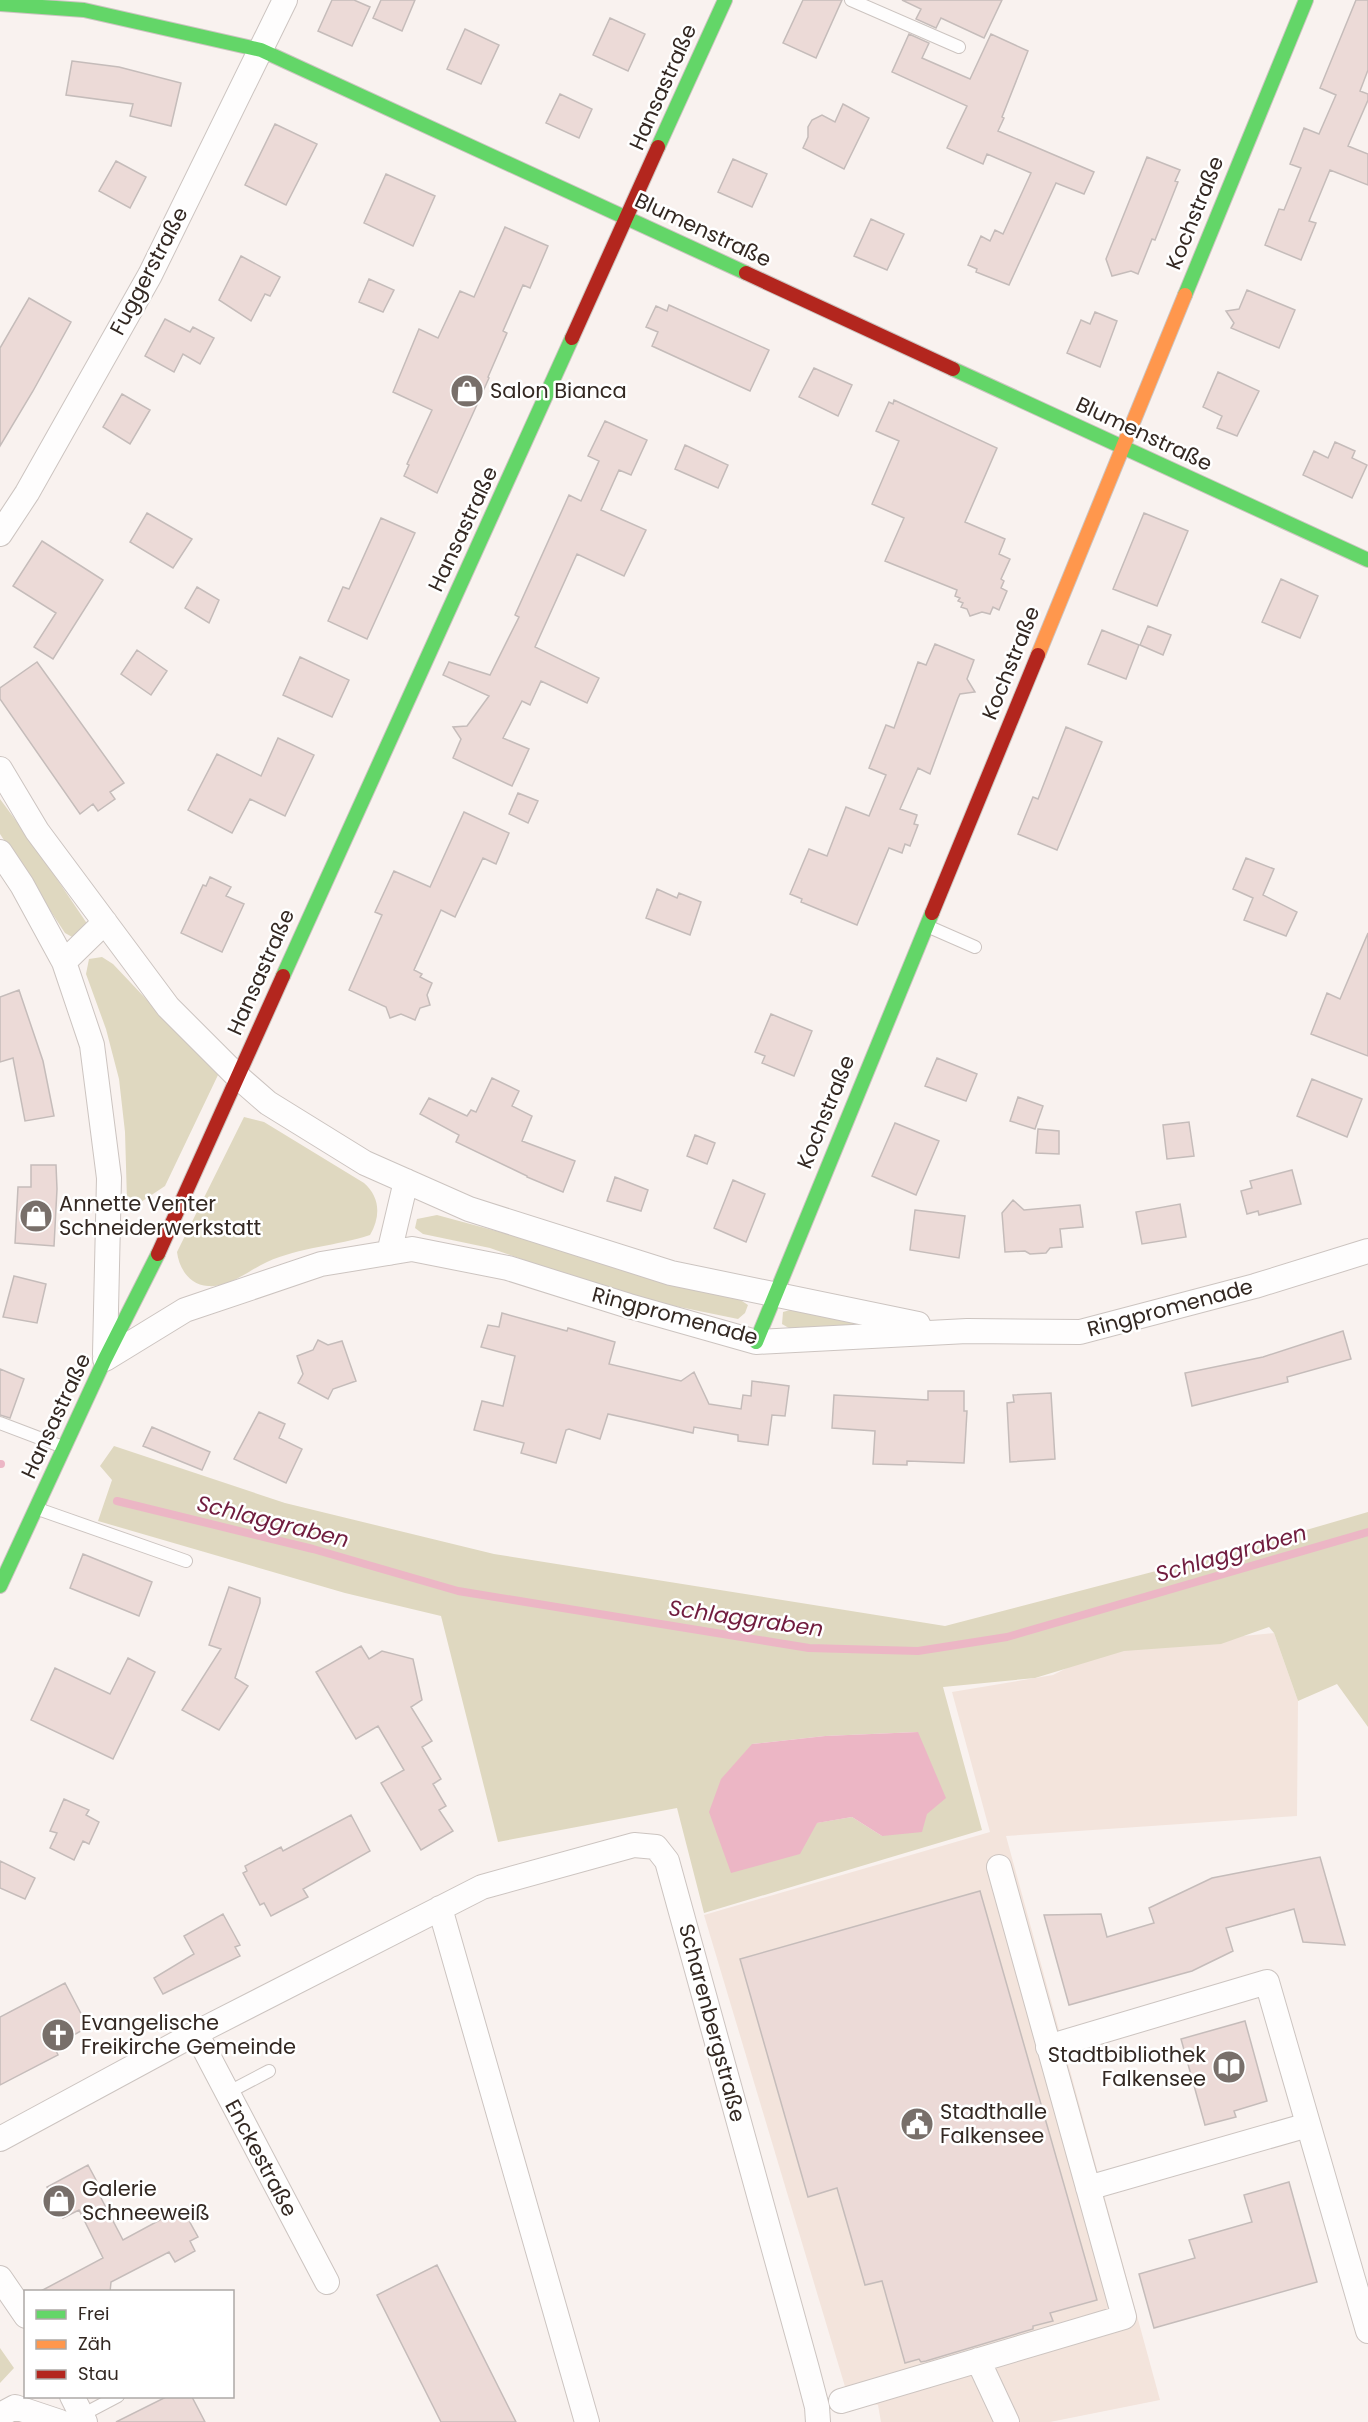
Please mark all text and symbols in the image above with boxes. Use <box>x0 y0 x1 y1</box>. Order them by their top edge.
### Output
street label: Hansastraße <box>622 19 703 154</box>
street label: Kochstraße <box>1159 152 1230 274</box>
street label: Blumenstraße <box>630 185 776 274</box>
street label: Fuggerstraße <box>103 202 195 340</box>
shop icon: Salon Bianca <box>449 373 485 409</box>
place label: Salon Bianca <box>490 376 627 405</box>
street label: Blumenstraße <box>1071 389 1217 478</box>
street label: Hansastraße <box>421 461 504 596</box>
street label: Kochstraße <box>975 602 1046 724</box>
street label: Hansastraße <box>220 904 301 1039</box>
street label: Kochstraße <box>790 1051 861 1173</box>
place label: Annette Venter Schneiderwerkstatt <box>59 1189 261 1242</box>
shop icon: Annette Venter Schneiderwerkstatt <box>18 1198 54 1234</box>
street label: Ringpromenade <box>1084 1271 1256 1344</box>
street label: Ringpromenade <box>589 1279 761 1352</box>
street label: Hansastraße <box>14 1348 97 1483</box>
water label: Schlaggraben <box>193 1488 352 1555</box>
water label: Schlaggraben <box>1152 1517 1310 1590</box>
water label: Schlaggraben <box>667 1592 825 1645</box>
street label: Scharenbergstraße <box>672 1920 753 2125</box>
place label: Evangelische Freikirche Gemeinde <box>81 2008 296 2061</box>
church icon: Evangelische Freikirche Gemeinde <box>40 2017 76 2053</box>
place label: Stadtbibliothek Falkensee <box>1048 2040 1206 2093</box>
library icon: Stadtbibliothek Falkensee <box>1211 2049 1247 2085</box>
street label: Enckestraße <box>218 2094 304 2221</box>
place label: Stadthalle Falkensee <box>940 2097 1047 2150</box>
public building icon: Stadthalle Falkensee <box>899 2106 935 2142</box>
place label: Galerie Schneeweiß <box>82 2174 210 2227</box>
shop icon: Galerie Schneeweiß <box>41 2183 77 2219</box>
legend <box>24 2290 234 2398</box>
text: Frei <box>78 2301 109 2326</box>
text: Zäh <box>78 2331 111 2356</box>
text: Stau <box>78 2361 119 2386</box>

